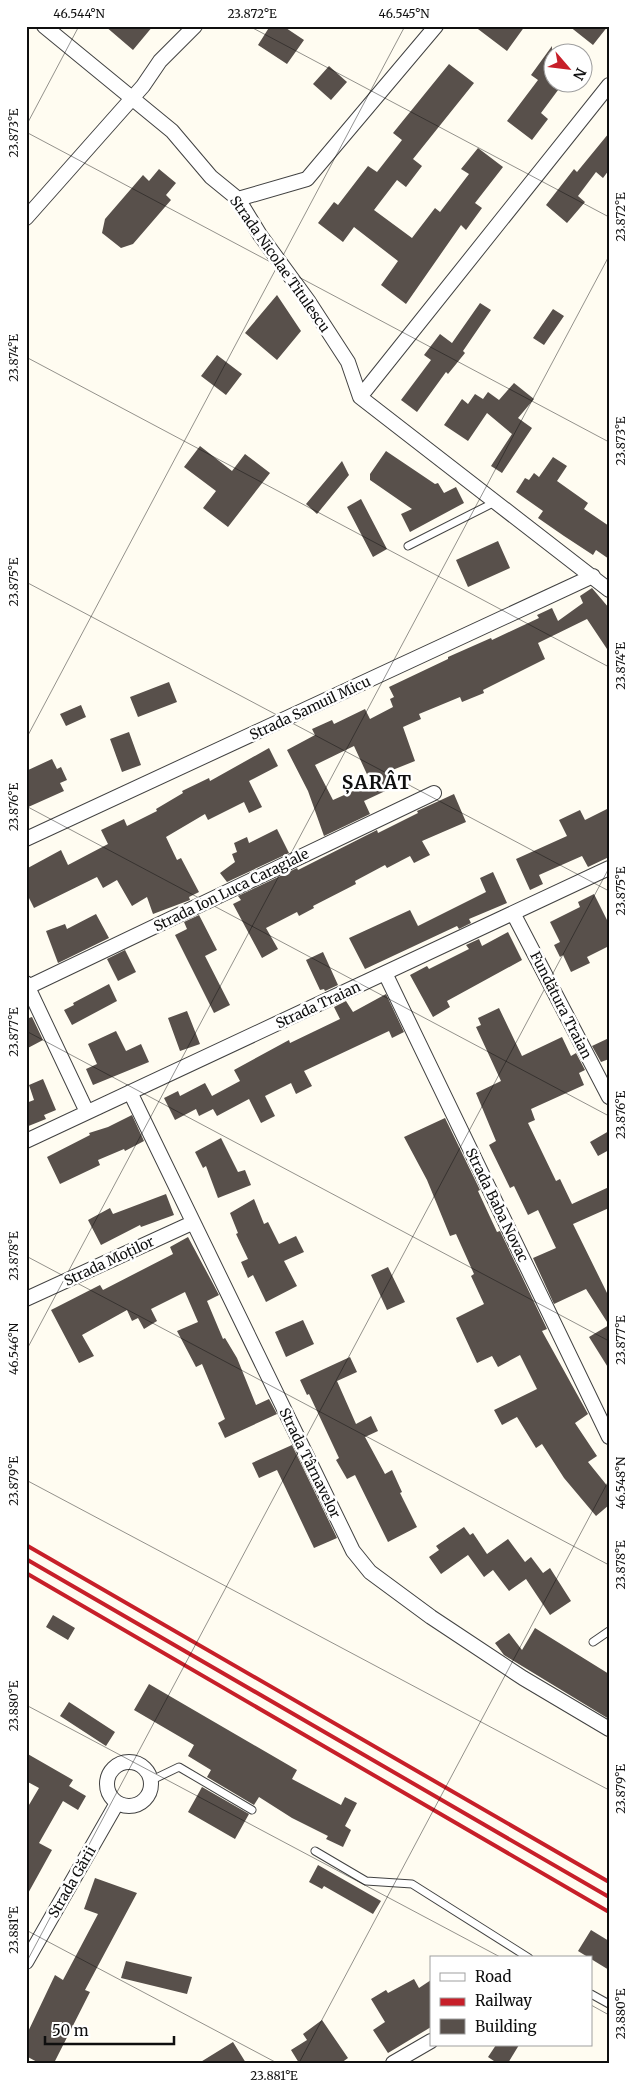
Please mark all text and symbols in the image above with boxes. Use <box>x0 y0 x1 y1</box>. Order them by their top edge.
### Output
text: 46.544°N <box>53 6 106 21</box>
text: 23.872°E <box>227 6 277 21</box>
text: 46.545°N <box>378 6 430 21</box>
north arrow <box>542 42 592 92</box>
text: N <box>569 65 590 83</box>
text: 23.873°E <box>6 108 21 157</box>
street label: Strada Nicolae Titulescu <box>226 192 334 336</box>
text: 23.872°E <box>613 192 628 242</box>
text: 23.874°E <box>6 334 21 382</box>
text: 23.873°E <box>613 416 628 465</box>
text: 23.875°E <box>6 557 21 606</box>
text: 23.874°E <box>613 642 628 690</box>
street label: Strada Samuil Micu <box>247 672 374 744</box>
district label: ȘARÂT <box>342 770 412 795</box>
text: 23.876°E <box>6 783 21 831</box>
street label: Strada Ion Luca Caragiale <box>151 845 311 935</box>
text: 23.875°E <box>613 866 628 915</box>
street label: Fundătura Traian <box>526 948 596 1062</box>
street label: Strada Traian <box>273 978 363 1032</box>
text: 23.877°E <box>6 1007 21 1057</box>
text: 23.876°E <box>613 1091 628 1139</box>
street label: Strada Baba Novac <box>462 1145 532 1265</box>
text: 23.878°E <box>6 1231 21 1281</box>
street label: Strada Moților <box>61 1232 157 1290</box>
text: 23.877°E <box>613 1315 628 1365</box>
text: 46.546°N <box>6 1322 21 1375</box>
street label: Strada Târnavelor <box>275 1405 345 1521</box>
text: 23.879°E <box>6 1456 21 1506</box>
text: 46.548°N <box>613 1456 628 1509</box>
text: 23.878°E <box>613 1540 628 1590</box>
text: 23.880°E <box>6 1680 21 1731</box>
text: 23.879°E <box>613 1764 628 1814</box>
street label: Strada Gării <box>44 1843 100 1921</box>
text: 23.881°E <box>6 1906 21 1954</box>
legend <box>430 1956 592 2046</box>
text: Road <box>475 1967 511 1986</box>
text: 23.880°E <box>613 1988 628 2039</box>
text: Railway <box>475 1991 532 2010</box>
scale bar <box>45 2014 174 2046</box>
text: Building <box>475 2017 537 2036</box>
text: 50 m <box>52 2021 89 2040</box>
text: 23.881°E <box>250 2068 298 2083</box>

